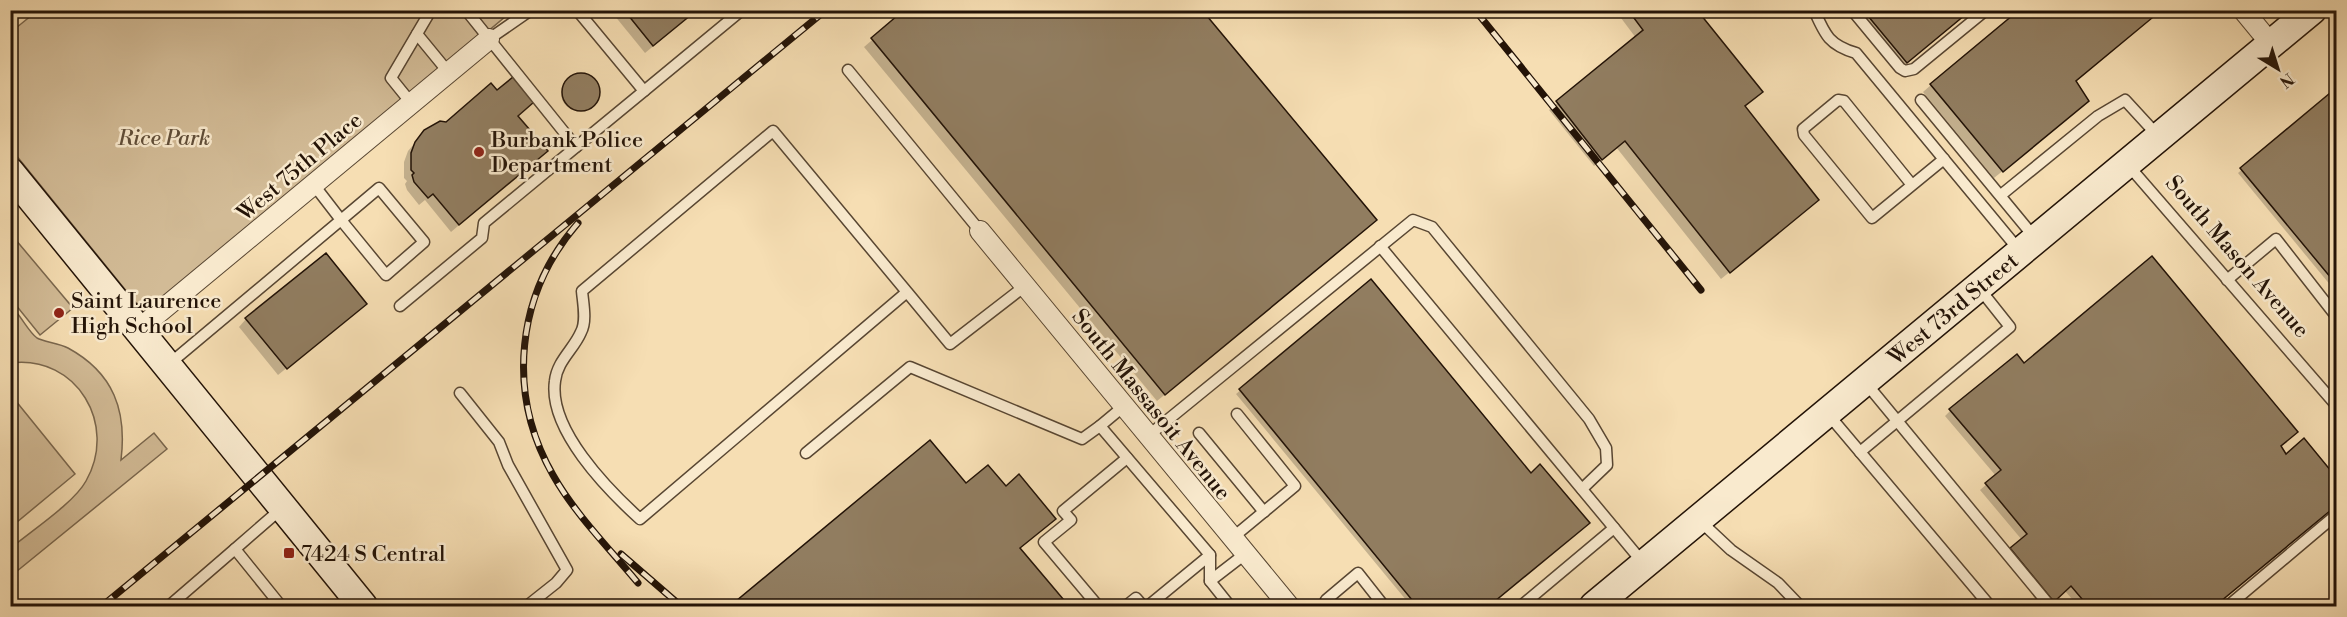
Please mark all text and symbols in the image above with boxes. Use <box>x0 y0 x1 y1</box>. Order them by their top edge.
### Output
north arrow <box>2248 39 2308 99</box>
text: N <box>2275 68 2298 92</box>
street label: West 75th Place <box>231 107 368 228</box>
park label: Rice Park <box>117 125 210 152</box>
place label: Burbank Police Department <box>490 127 643 179</box>
marker: Burbank Police Department <box>472 145 486 159</box>
street label: South Mason Avenue <box>2159 170 2315 344</box>
street label: West 73rd Street <box>1882 248 2024 372</box>
place label: Saint Laurence High School <box>71 288 221 340</box>
street label: South Massasoit Avenue <box>1065 304 1236 506</box>
marker: Saint Laurence High School <box>52 306 66 320</box>
place label: 7424 S Central <box>301 541 446 568</box>
marker: 7424 S Central <box>282 546 296 560</box>

